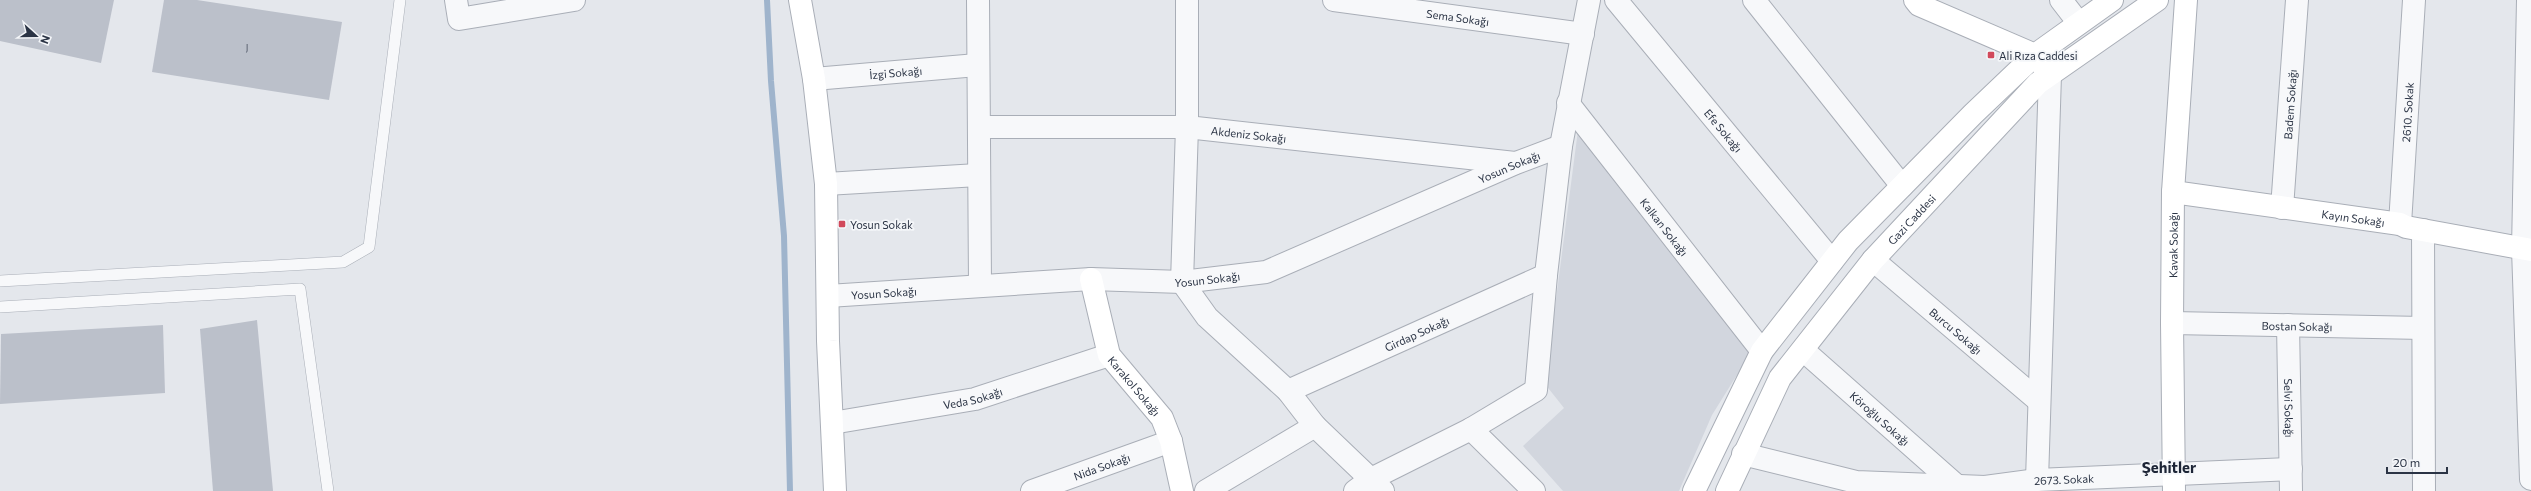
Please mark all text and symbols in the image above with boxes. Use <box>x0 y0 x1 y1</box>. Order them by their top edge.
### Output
street label: Sema Sokağı <box>1426 6 1490 28</box>
north arrow <box>16 16 56 56</box>
text: N <box>38 34 53 46</box>
house number: J <box>246 42 248 53</box>
place label: Ali Rıza Caddesi <box>1999 49 2078 62</box>
marker: Ali Rıza Caddesi <box>1986 50 1996 60</box>
street label: İzgi Sokağı <box>869 63 923 81</box>
street label: Badem Sokağı <box>2280 69 2298 140</box>
street label: 2610. Sokak <box>2399 82 2415 143</box>
street label: Efe Sokağı <box>1702 106 1745 154</box>
street label: Akdeniz Sokağı <box>1210 123 1287 144</box>
street label: Yosun Sokağı <box>1476 148 1542 185</box>
street label: Gazi Caddesi <box>1885 191 1938 247</box>
street label: Kalkan Sokağı <box>1638 195 1691 258</box>
street label: Kayın Sokağı <box>2321 207 2386 228</box>
street label: Kavak Sokağı <box>2166 212 2179 278</box>
place label: Yosun Sokak <box>850 218 913 231</box>
marker: Yosun Sokak <box>837 219 847 229</box>
street label: Yosun Sokağı <box>1174 269 1241 289</box>
street label: Yosun Sokağı <box>851 284 917 301</box>
street label: Burcu Sokağı <box>1927 305 1985 356</box>
street label: Girdap Sokağı <box>1382 313 1451 353</box>
street label: Bostan Sokağı <box>2261 318 2333 333</box>
street label: Karakol Sokağı <box>1106 353 1163 418</box>
street label: Selvi Sokağı <box>2282 378 2297 438</box>
street label: Veda Sokağı <box>942 384 1004 411</box>
street label: Köroğlu Sokağı <box>1848 388 1913 448</box>
scale bar <box>2387 449 2447 475</box>
street label: Nida Sokağı <box>1072 450 1132 482</box>
text: 20 m <box>2393 455 2420 469</box>
district label: Şehitler <box>2142 458 2196 476</box>
street label: 2673. Sokak <box>2034 471 2094 487</box>

